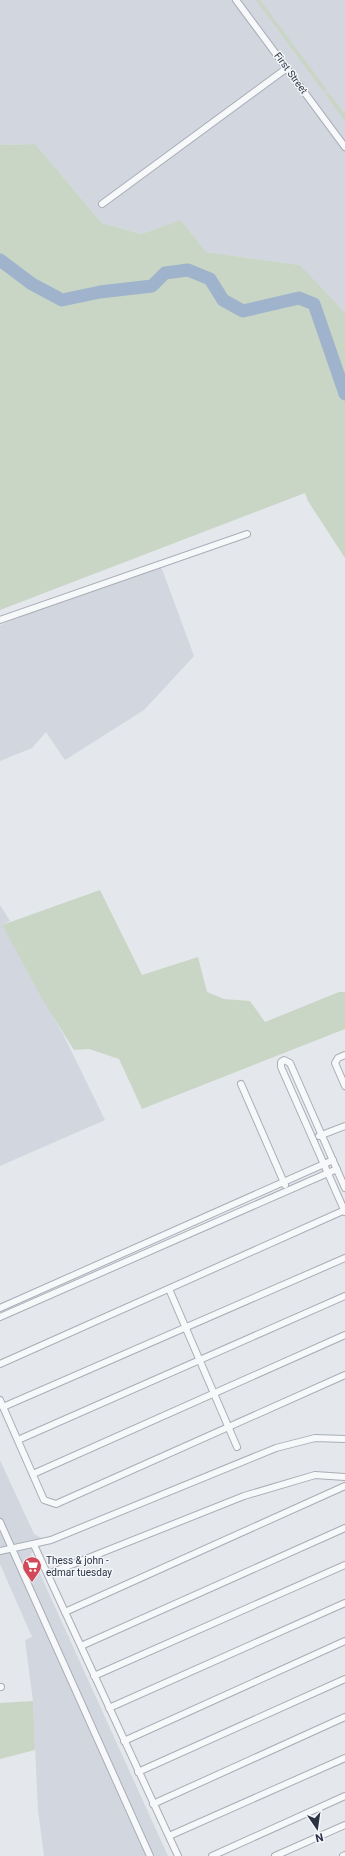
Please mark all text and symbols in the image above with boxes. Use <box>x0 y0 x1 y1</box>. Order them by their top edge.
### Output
street label: First Street <box>272 50 310 96</box>
supermarket icon: Thess & john - edmar tuesday <box>21 1555 43 1583</box>
place label: Thess & john - edmar tuesday <box>46 1555 112 1578</box>
north arrow <box>297 1808 337 1848</box>
text: N <box>314 1830 324 1845</box>

